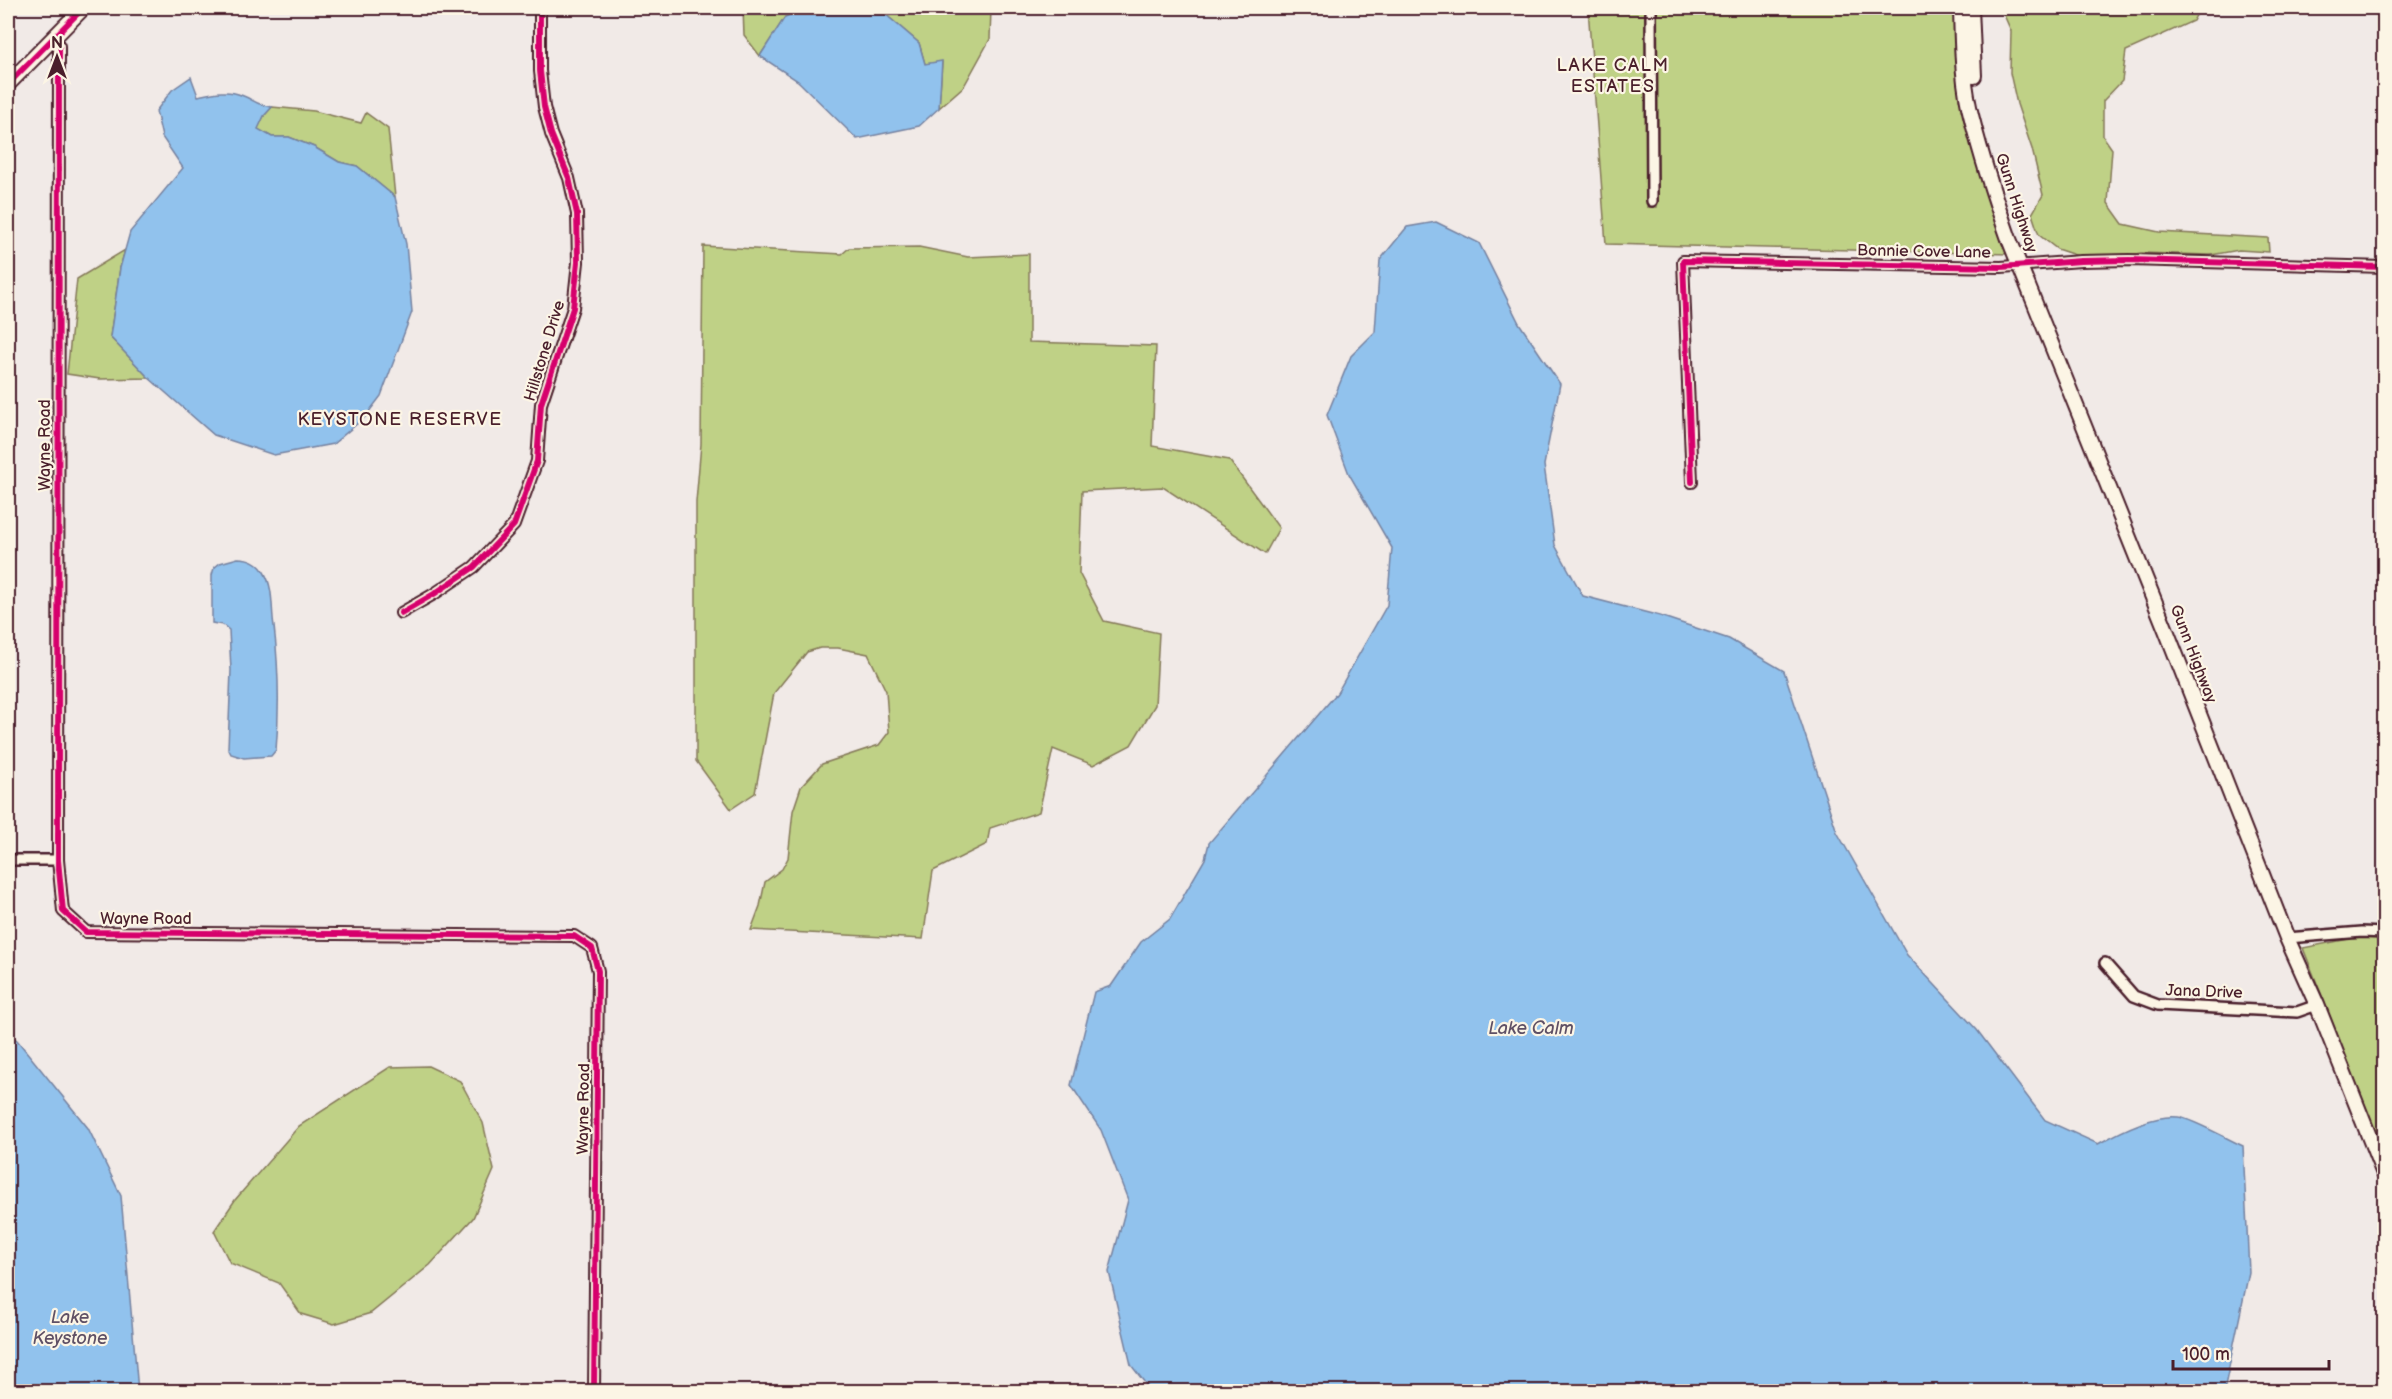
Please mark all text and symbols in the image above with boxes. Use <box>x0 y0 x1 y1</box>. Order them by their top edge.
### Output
north arrow <box>27 27 87 87</box>
text: N <box>51 34 63 53</box>
district label: LAKE CALM ESTATES <box>1557 55 1669 97</box>
street label: Gunn Highway <box>1991 151 2041 256</box>
street label: Bonnie Cove Lane <box>1857 241 1991 263</box>
street label: Hillstone Drive <box>521 298 570 404</box>
street label: Wayne Road <box>36 399 55 491</box>
district label: KEYSTONE RESERVE <box>297 409 503 430</box>
street label: Gunn Highway <box>2166 602 2221 706</box>
street label: Wayne Road <box>100 910 192 929</box>
street label: Jana Drive <box>2165 981 2243 1003</box>
water label: Lake Calm <box>1488 1018 1574 1039</box>
street label: Wayne Road <box>574 1063 594 1155</box>
water label: Lake Keystone <box>33 1307 107 1349</box>
scale bar <box>2173 1333 2329 1371</box>
text: 100 m <box>2182 1344 2230 1365</box>

